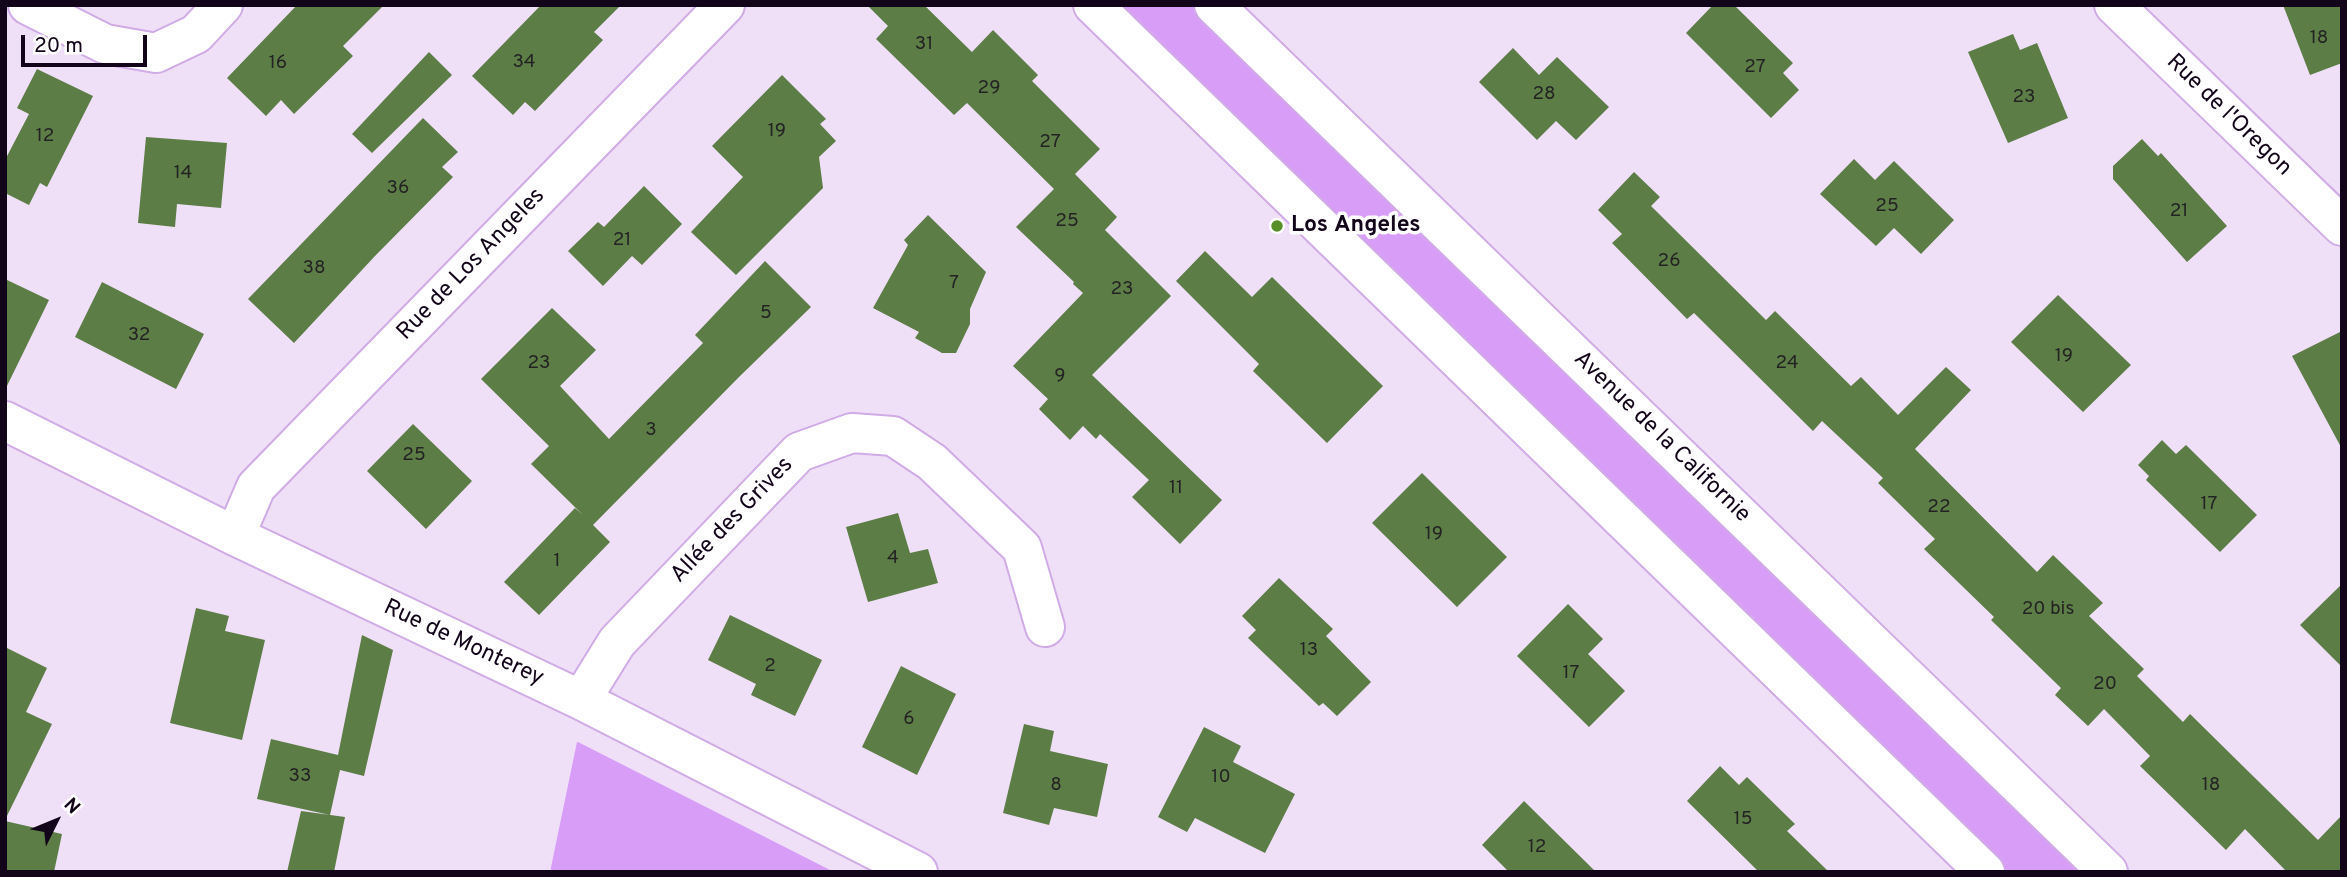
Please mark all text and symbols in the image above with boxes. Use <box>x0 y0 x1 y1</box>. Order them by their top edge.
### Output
scale bar <box>24 21 150 65</box>
house number: 18 <box>2310 28 2328 50</box>
text: 20 m <box>34 33 83 60</box>
house number: 31 <box>915 34 933 56</box>
street label: Rue de l'Oregon <box>2160 49 2296 183</box>
house number: 34 <box>512 52 536 74</box>
house number: 16 <box>269 53 287 75</box>
house number: 27 <box>1744 57 1766 79</box>
house number: 29 <box>978 78 1000 100</box>
house number: 28 <box>1532 84 1556 106</box>
house number: 23 <box>2012 87 2036 109</box>
house number: 19 <box>768 121 786 143</box>
house number: 12 <box>36 126 54 148</box>
house number: 27 <box>1039 132 1061 154</box>
house number: 14 <box>174 163 192 185</box>
house number: 36 <box>387 178 409 200</box>
street label: Rue de Los Angeles <box>392 183 552 347</box>
house number: 25 <box>1875 196 1899 218</box>
house number: 21 <box>2170 201 2188 223</box>
house number: 25 <box>1055 211 1079 233</box>
place label: Los Angeles <box>1291 212 1421 240</box>
marker: Los Angeles <box>1269 218 1285 234</box>
house number: 21 <box>613 230 631 252</box>
house number: 26 <box>1658 251 1680 273</box>
house number: 38 <box>302 258 326 280</box>
house number: 7 <box>949 273 959 295</box>
house number: 23 <box>1110 279 1134 301</box>
house number: 5 <box>760 303 772 325</box>
house number: 32 <box>128 325 150 347</box>
street label: Avenue de la Californie <box>1567 346 1755 530</box>
house number: 19 <box>2055 346 2073 368</box>
house number: 23 <box>527 353 551 375</box>
house number: 24 <box>1775 353 1799 375</box>
house number: 9 <box>1054 366 1066 388</box>
house number: 3 <box>645 420 657 442</box>
house number: 25 <box>402 445 426 467</box>
street label: Allée des Grives <box>666 452 800 590</box>
house number: 11 <box>1169 478 1183 500</box>
house number: 17 <box>2201 494 2217 516</box>
house number: 22 <box>1927 497 1951 519</box>
house number: 19 <box>1425 524 1443 546</box>
house number: 4 <box>887 548 899 570</box>
house number: 1 <box>553 551 561 573</box>
street label: Rue de Monterey <box>378 595 548 693</box>
house number: 20 bis <box>2022 599 2074 621</box>
house number: 13 <box>1300 640 1318 662</box>
house number: 2 <box>764 656 776 678</box>
house number: 17 <box>1563 663 1579 685</box>
house number: 20 <box>2093 674 2117 696</box>
house number: 6 <box>903 709 915 731</box>
house number: 33 <box>289 766 311 788</box>
house number: 10 <box>1211 767 1231 789</box>
house number: 8 <box>1050 775 1062 797</box>
house number: 18 <box>2202 775 2220 797</box>
north arrow <box>21 786 91 856</box>
text: N <box>58 794 85 820</box>
house number: 15 <box>1734 809 1752 831</box>
house number: 12 <box>1528 837 1546 859</box>

